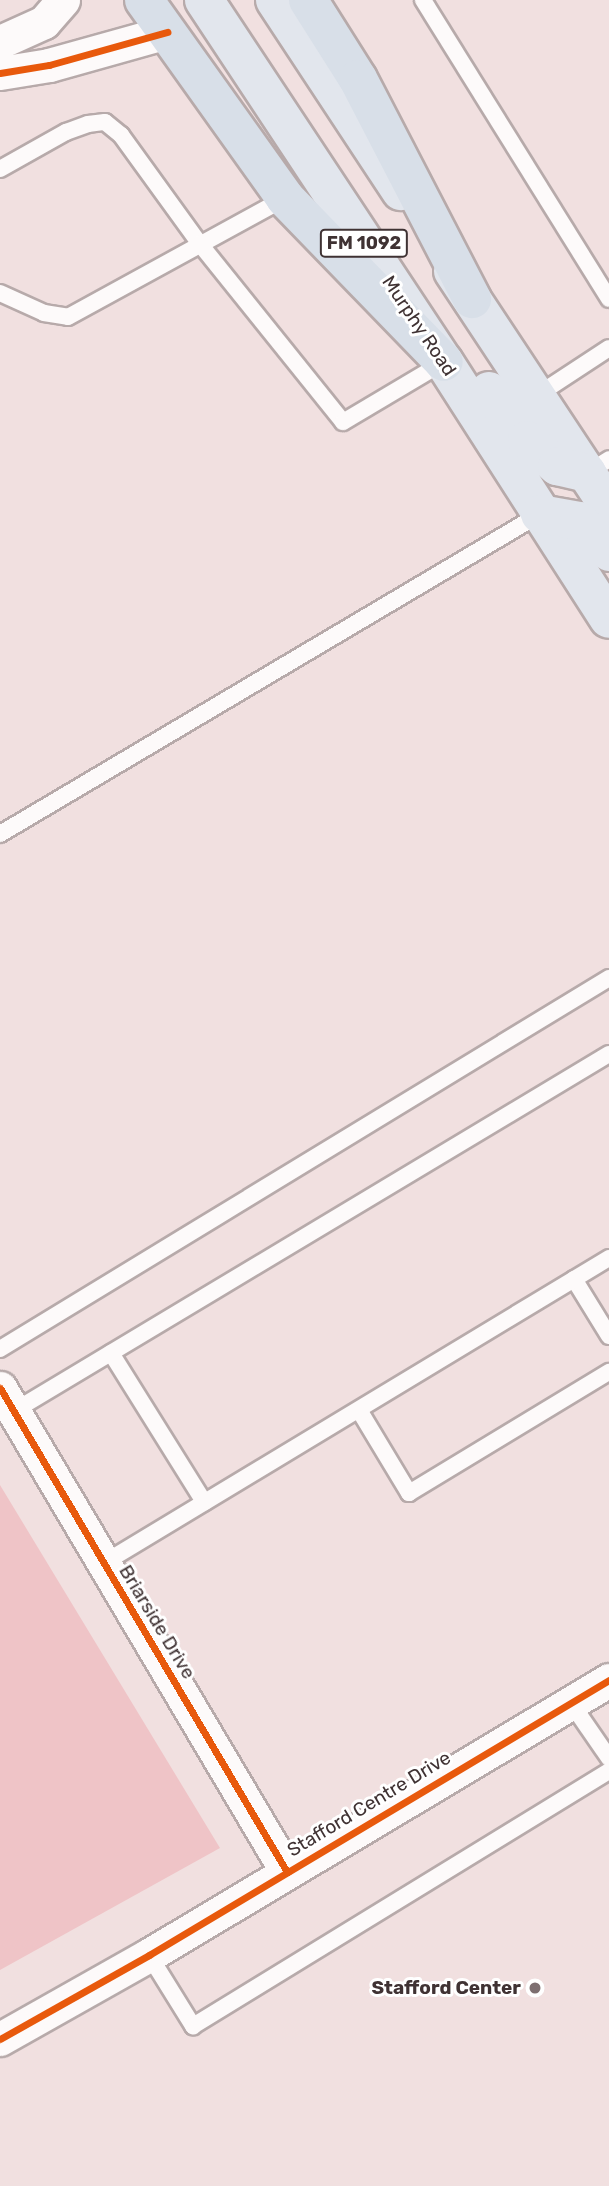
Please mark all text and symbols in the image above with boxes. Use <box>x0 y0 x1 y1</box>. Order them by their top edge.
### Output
road number: FM 1092 <box>318 229 410 258</box>
street label: Murphy Road <box>377 271 461 381</box>
street label: Briarside Drive <box>114 1561 200 1683</box>
street label: Stafford Centre Drive <box>283 1746 455 1862</box>
place label: Stafford Center <box>372 1977 521 1999</box>
marker: Stafford Center <box>527 1980 543 1996</box>

